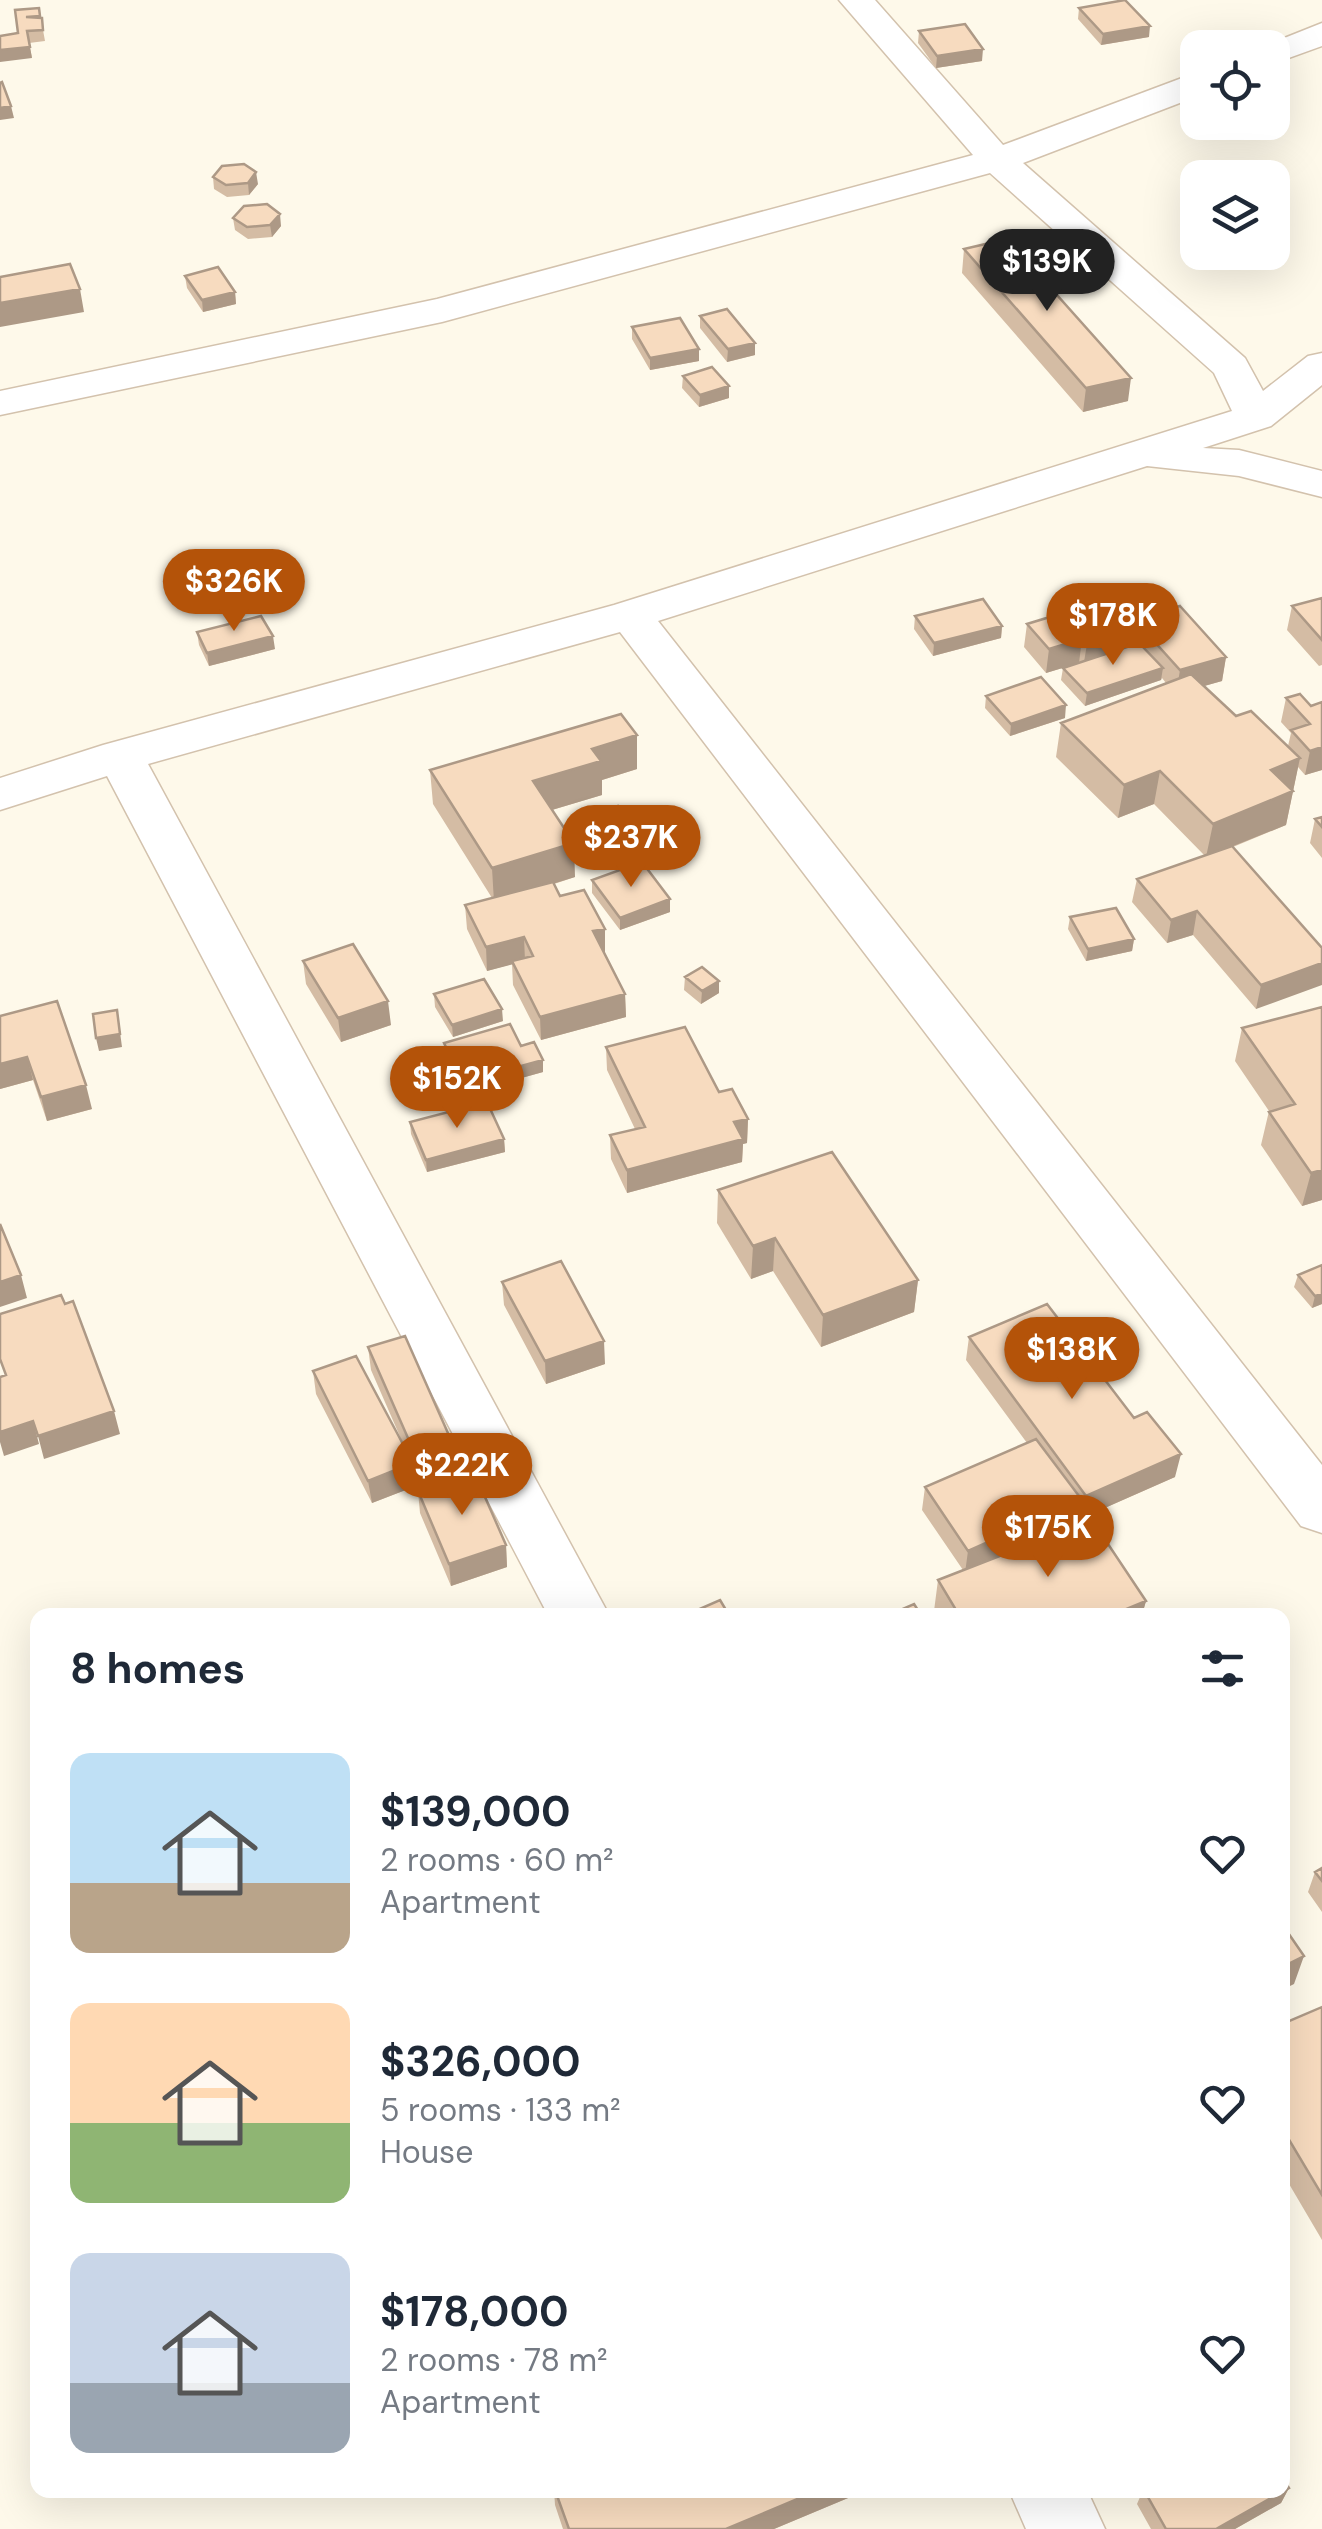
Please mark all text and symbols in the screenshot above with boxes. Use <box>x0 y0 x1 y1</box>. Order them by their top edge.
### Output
map controls <box>1180 30 1290 270</box>
button: locate <box>1180 30 1290 140</box>
button: layers <box>1180 160 1290 270</box>
pin: $139K <box>977 229 1117 314</box>
text: $139K <box>1002 240 1092 282</box>
pin: $326K <box>164 549 304 634</box>
text: $326K <box>185 560 283 602</box>
pin: $178K <box>1043 583 1183 668</box>
text: $178K <box>1068 594 1158 636</box>
pin: $237K <box>561 805 701 890</box>
text: $237K <box>584 816 678 858</box>
pin: $152K <box>387 1046 527 1131</box>
text: $152K <box>412 1057 502 1099</box>
pin: $138K <box>1002 1317 1142 1402</box>
text: $138K <box>1026 1328 1118 1370</box>
pin: $222K <box>392 1433 532 1518</box>
text: $222K <box>414 1444 510 1486</box>
pin: $175K <box>978 1495 1118 1580</box>
text: $175K <box>1004 1506 1092 1548</box>
text: 8 homes <box>70 1641 245 1696</box>
icon: filters <box>1195 1641 1250 1696</box>
text: $139,000 <box>380 1784 571 1839</box>
icon: home <box>150 1793 270 1913</box>
icon: heart <box>1195 1826 1250 1881</box>
text: 2 rooms · 60 m² <box>380 1839 614 1881</box>
text: Apartment <box>380 1881 541 1923</box>
text: $326,000 <box>380 2034 581 2089</box>
icon: home <box>150 2043 270 2163</box>
icon: heart <box>1195 2076 1250 2131</box>
text: 5 rooms · 133 m² <box>380 2089 621 2131</box>
text: House <box>380 2131 473 2173</box>
text: $178,000 <box>380 2284 569 2339</box>
icon: home <box>150 2293 270 2413</box>
icon: heart <box>1195 2326 1250 2381</box>
text: 2 rooms · 78 m² <box>380 2339 608 2381</box>
text: Apartment <box>380 2381 541 2423</box>

